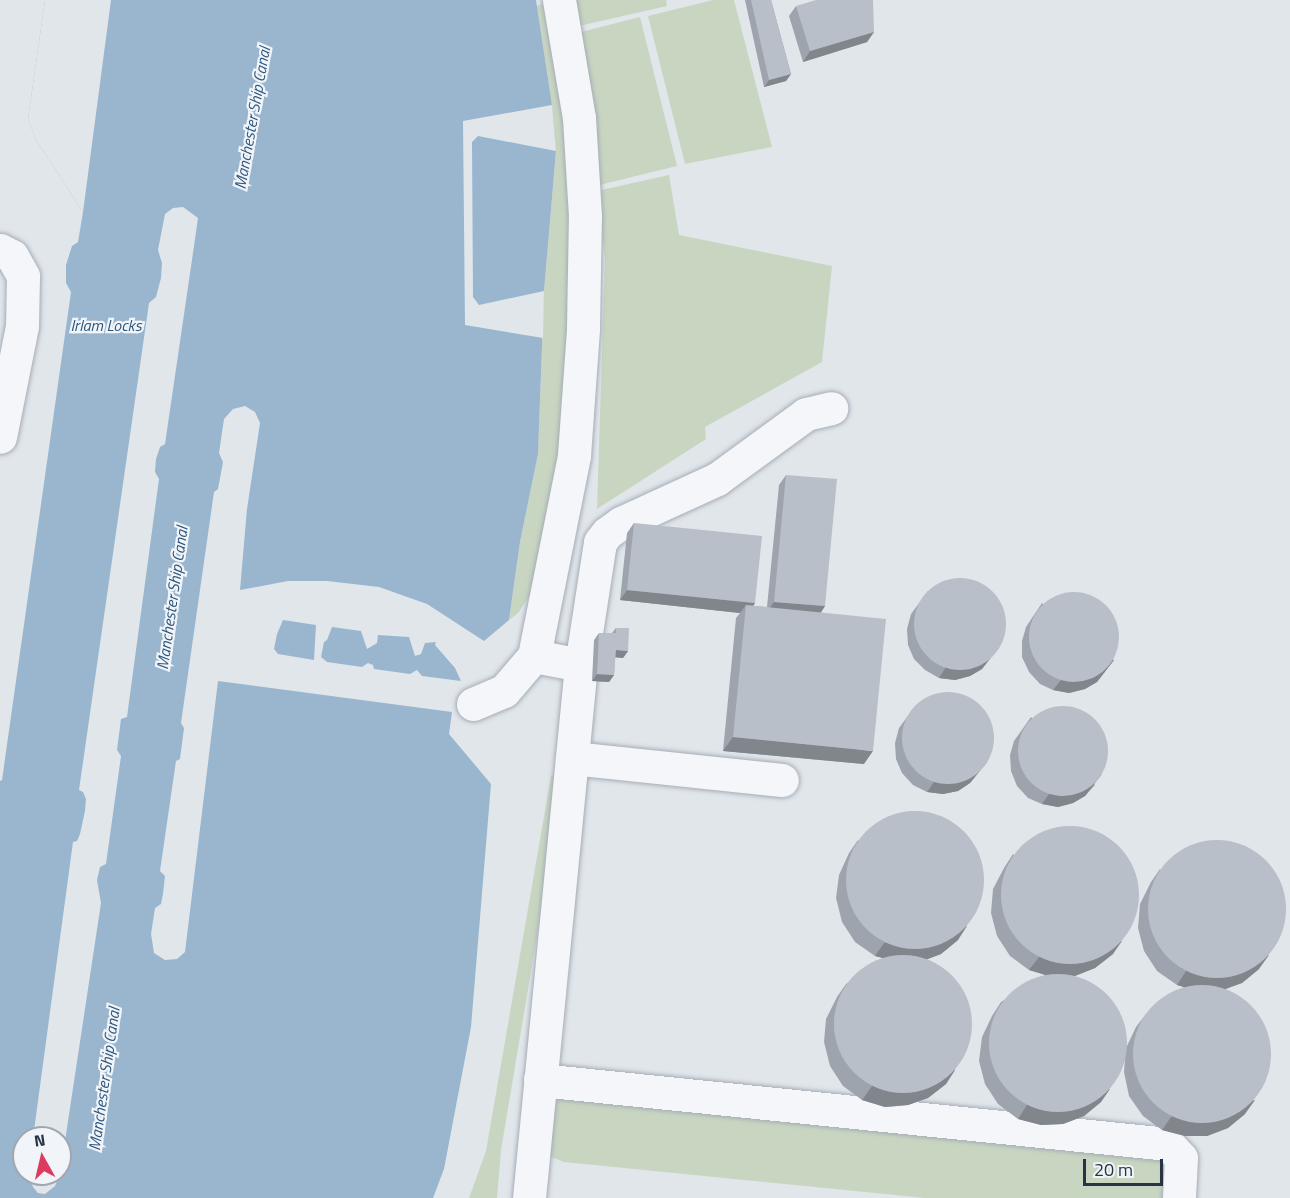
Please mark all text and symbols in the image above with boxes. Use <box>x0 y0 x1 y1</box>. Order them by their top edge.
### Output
water label: Manchester Ship Canal <box>230 45 274 191</box>
water label: Irlam Locks <box>70 315 142 335</box>
water label: Manchester Ship Canal <box>152 525 192 671</box>
water label: Manchester Ship Canal <box>84 1006 124 1152</box>
north arrow <box>12 1126 72 1186</box>
text: N <box>33 1128 47 1153</box>
scale bar <box>1086 1147 1166 1185</box>
text: 20 m <box>1094 1156 1133 1183</box>

